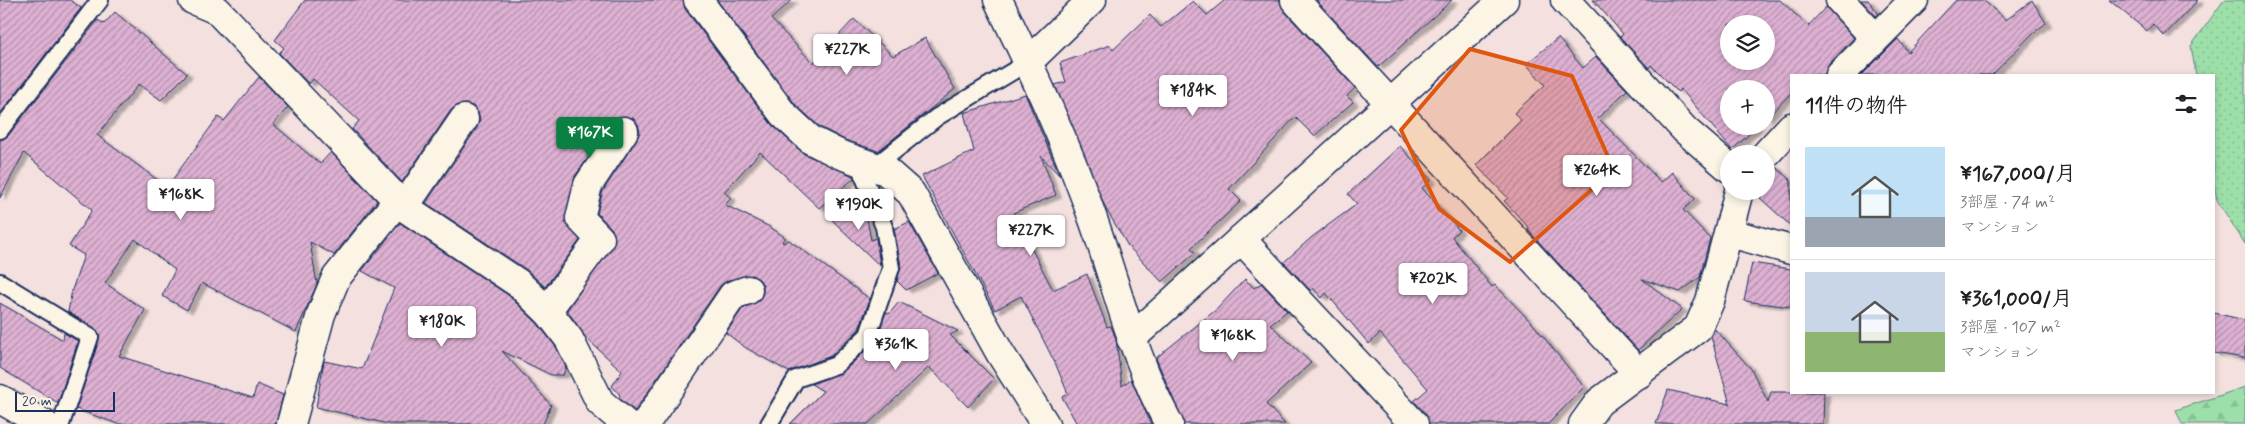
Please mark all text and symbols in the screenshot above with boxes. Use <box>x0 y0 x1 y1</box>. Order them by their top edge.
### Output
map controls <box>1720 15 1775 200</box>
button: layers <box>1720 15 1775 70</box>
pin: ¥227K <box>812 34 882 76</box>
text: ¥227K <box>824 39 870 60</box>
pin: ¥184K <box>1158 74 1228 117</box>
text: ¥184K <box>1170 80 1216 101</box>
button: + <box>1720 80 1775 135</box>
icon: filters <box>2172 90 2200 118</box>
text: 11件の物件 <box>1805 92 1907 120</box>
pin: ¥167K <box>555 116 625 159</box>
text: ¥167K <box>567 122 613 143</box>
button: − <box>1720 145 1775 200</box>
pin: ¥264K <box>1562 154 1632 197</box>
text: ¥264K <box>1574 160 1620 181</box>
text: ¥167,000/月 <box>1960 160 2076 188</box>
icon: home <box>1845 167 1905 227</box>
pin: ¥168K <box>146 178 216 221</box>
text: ¥168K <box>158 184 204 205</box>
pin: ¥190K <box>824 188 894 231</box>
text: 3部屋 · 74 m² <box>1960 192 2055 213</box>
text: ¥190K <box>836 194 882 215</box>
pin: ¥227K <box>996 214 1066 257</box>
text: マンション <box>1960 217 2039 238</box>
text: ¥227K <box>1008 220 1054 241</box>
pin: ¥202K <box>1398 262 1468 305</box>
text: ¥202K <box>1409 268 1457 289</box>
text: ¥361,000/月 <box>1960 285 2072 313</box>
icon: home <box>1845 292 1905 352</box>
pin: ¥180K <box>407 306 477 348</box>
text: ¥180K <box>419 311 465 332</box>
text: 3部屋 · 107 m² <box>1960 317 2061 338</box>
pin: ¥168K <box>1198 320 1268 362</box>
text: ¥168K <box>1210 325 1256 346</box>
pin: ¥361K <box>861 328 931 371</box>
text: ¥361K <box>875 334 917 355</box>
text: マンション <box>1960 342 2039 363</box>
scale bar <box>15 389 115 412</box>
text: 20 m <box>22 392 52 410</box>

